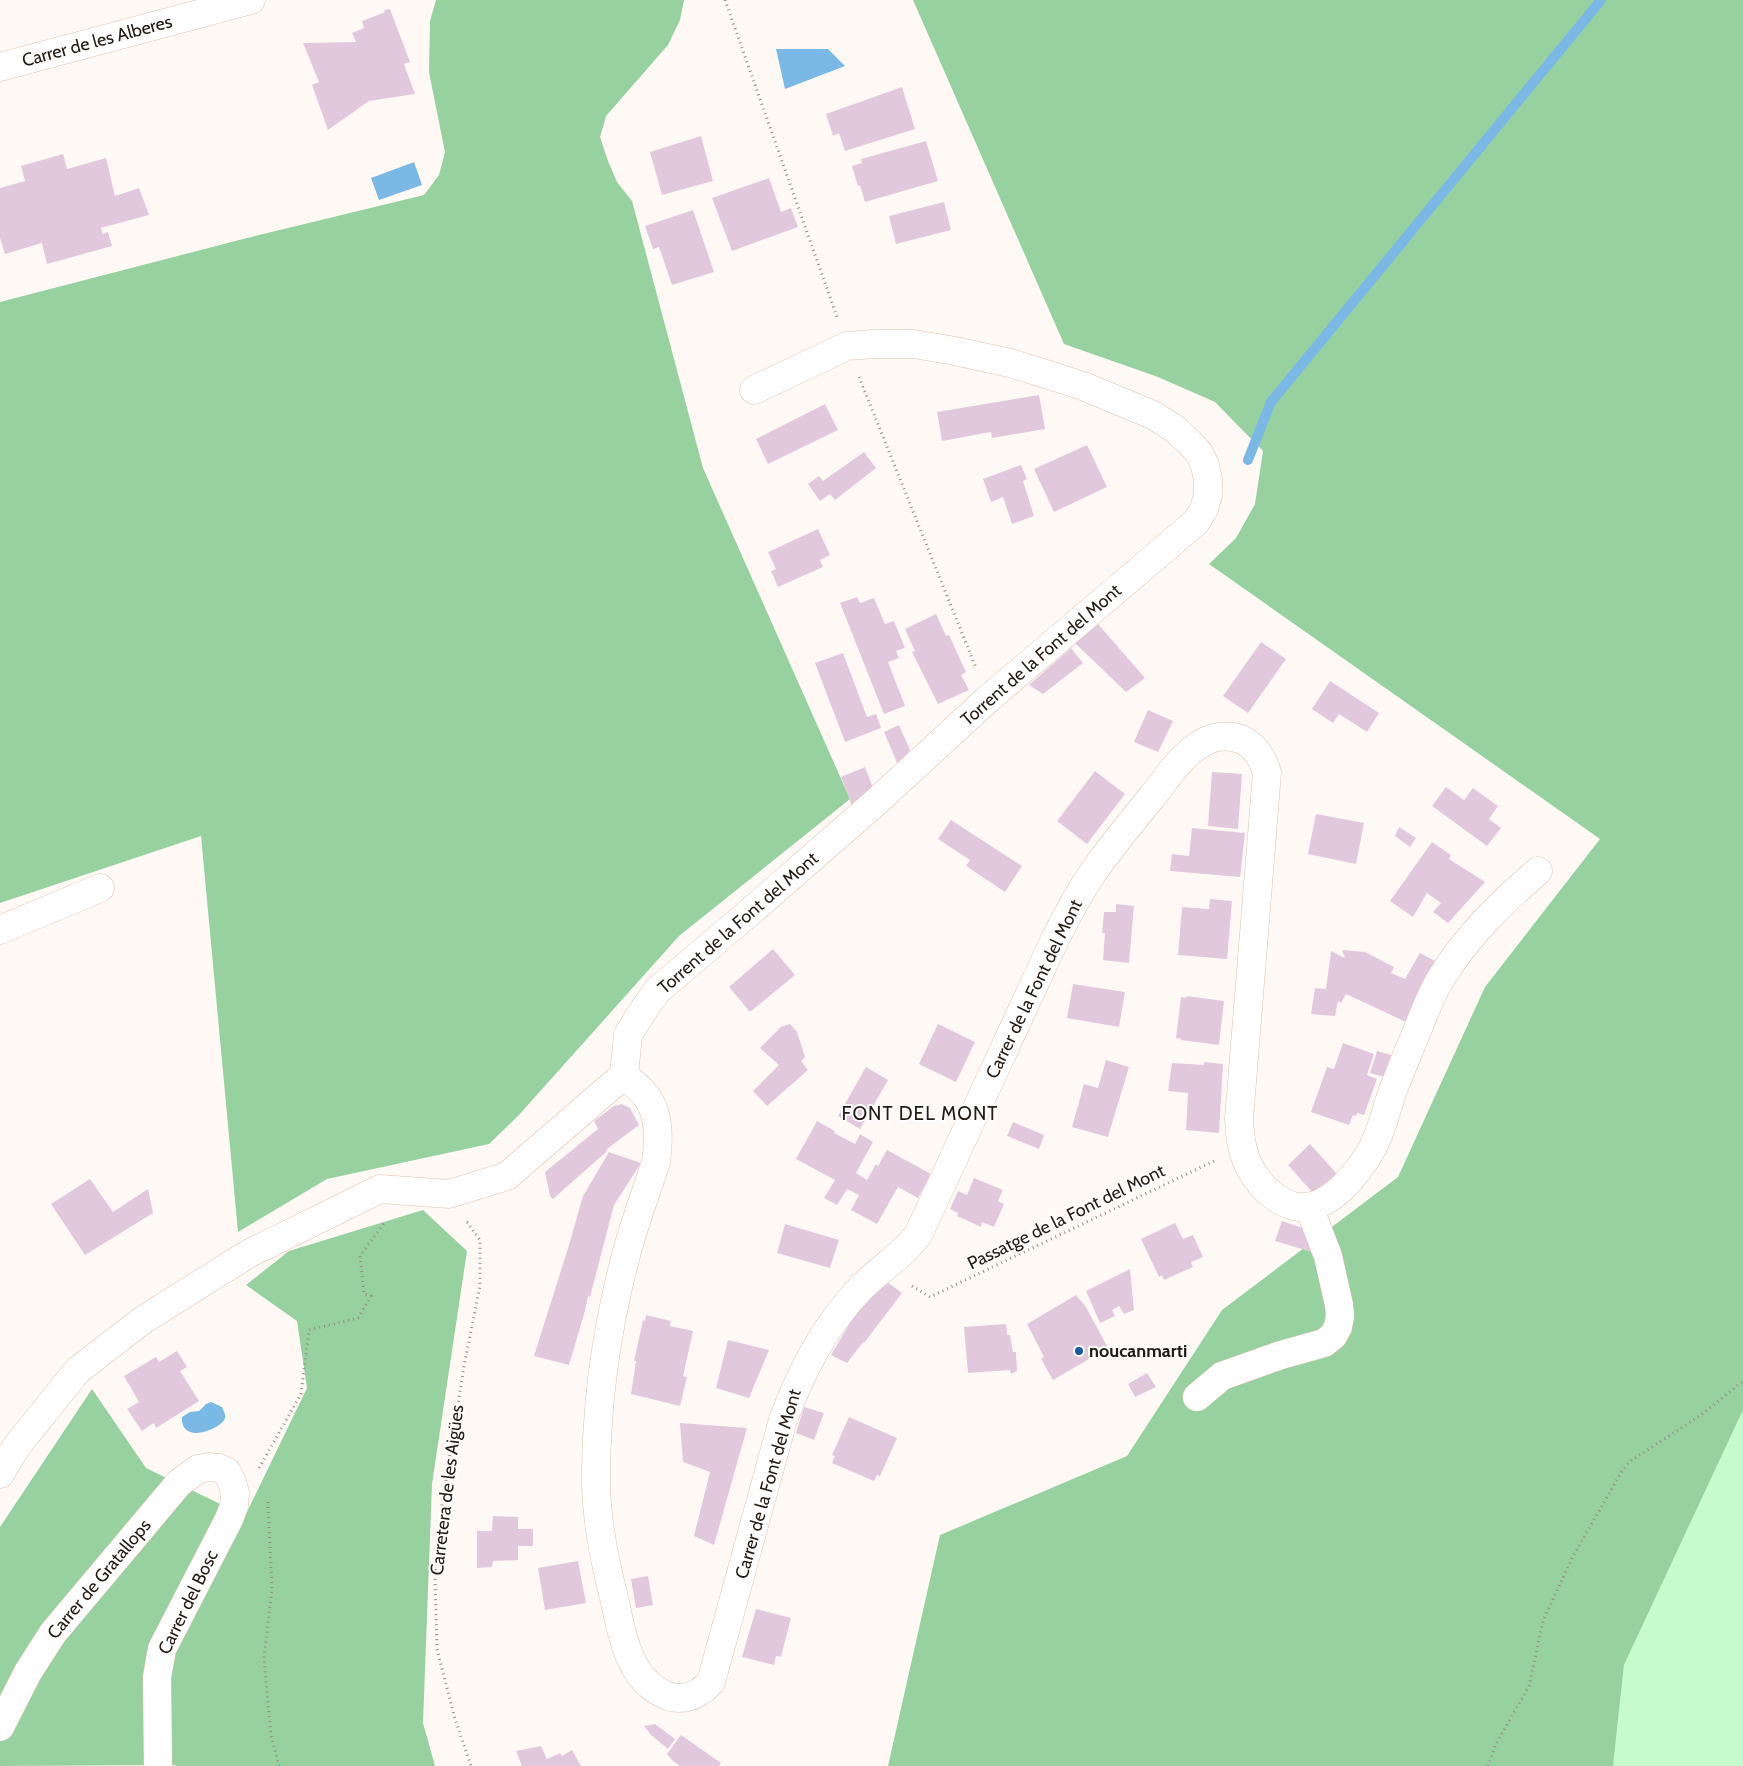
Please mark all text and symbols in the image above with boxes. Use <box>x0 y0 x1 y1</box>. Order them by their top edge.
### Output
street label: Carrer de les Alberes <box>20 10 174 72</box>
street label: Torrent de la Font del Mont <box>956 579 1126 731</box>
street label: Torrent de la Font del Mont <box>653 847 823 999</box>
street label: Carrer de la Font del Mont <box>981 896 1087 1082</box>
district label: FONT DEL MONT <box>842 1102 998 1125</box>
street label: Passatge de la Font del Mont <box>964 1160 1168 1274</box>
place label: noucanmarti <box>1089 1340 1187 1362</box>
marker: noucanmarti <box>1073 1345 1085 1357</box>
street label: Carrer de la Font del Mont <box>730 1387 806 1581</box>
street label: Carretera de les Aigües <box>426 1403 468 1577</box>
street label: Carrer de Gratallops <box>42 1515 156 1643</box>
street label: Carrer del Bosc <box>153 1546 223 1658</box>

